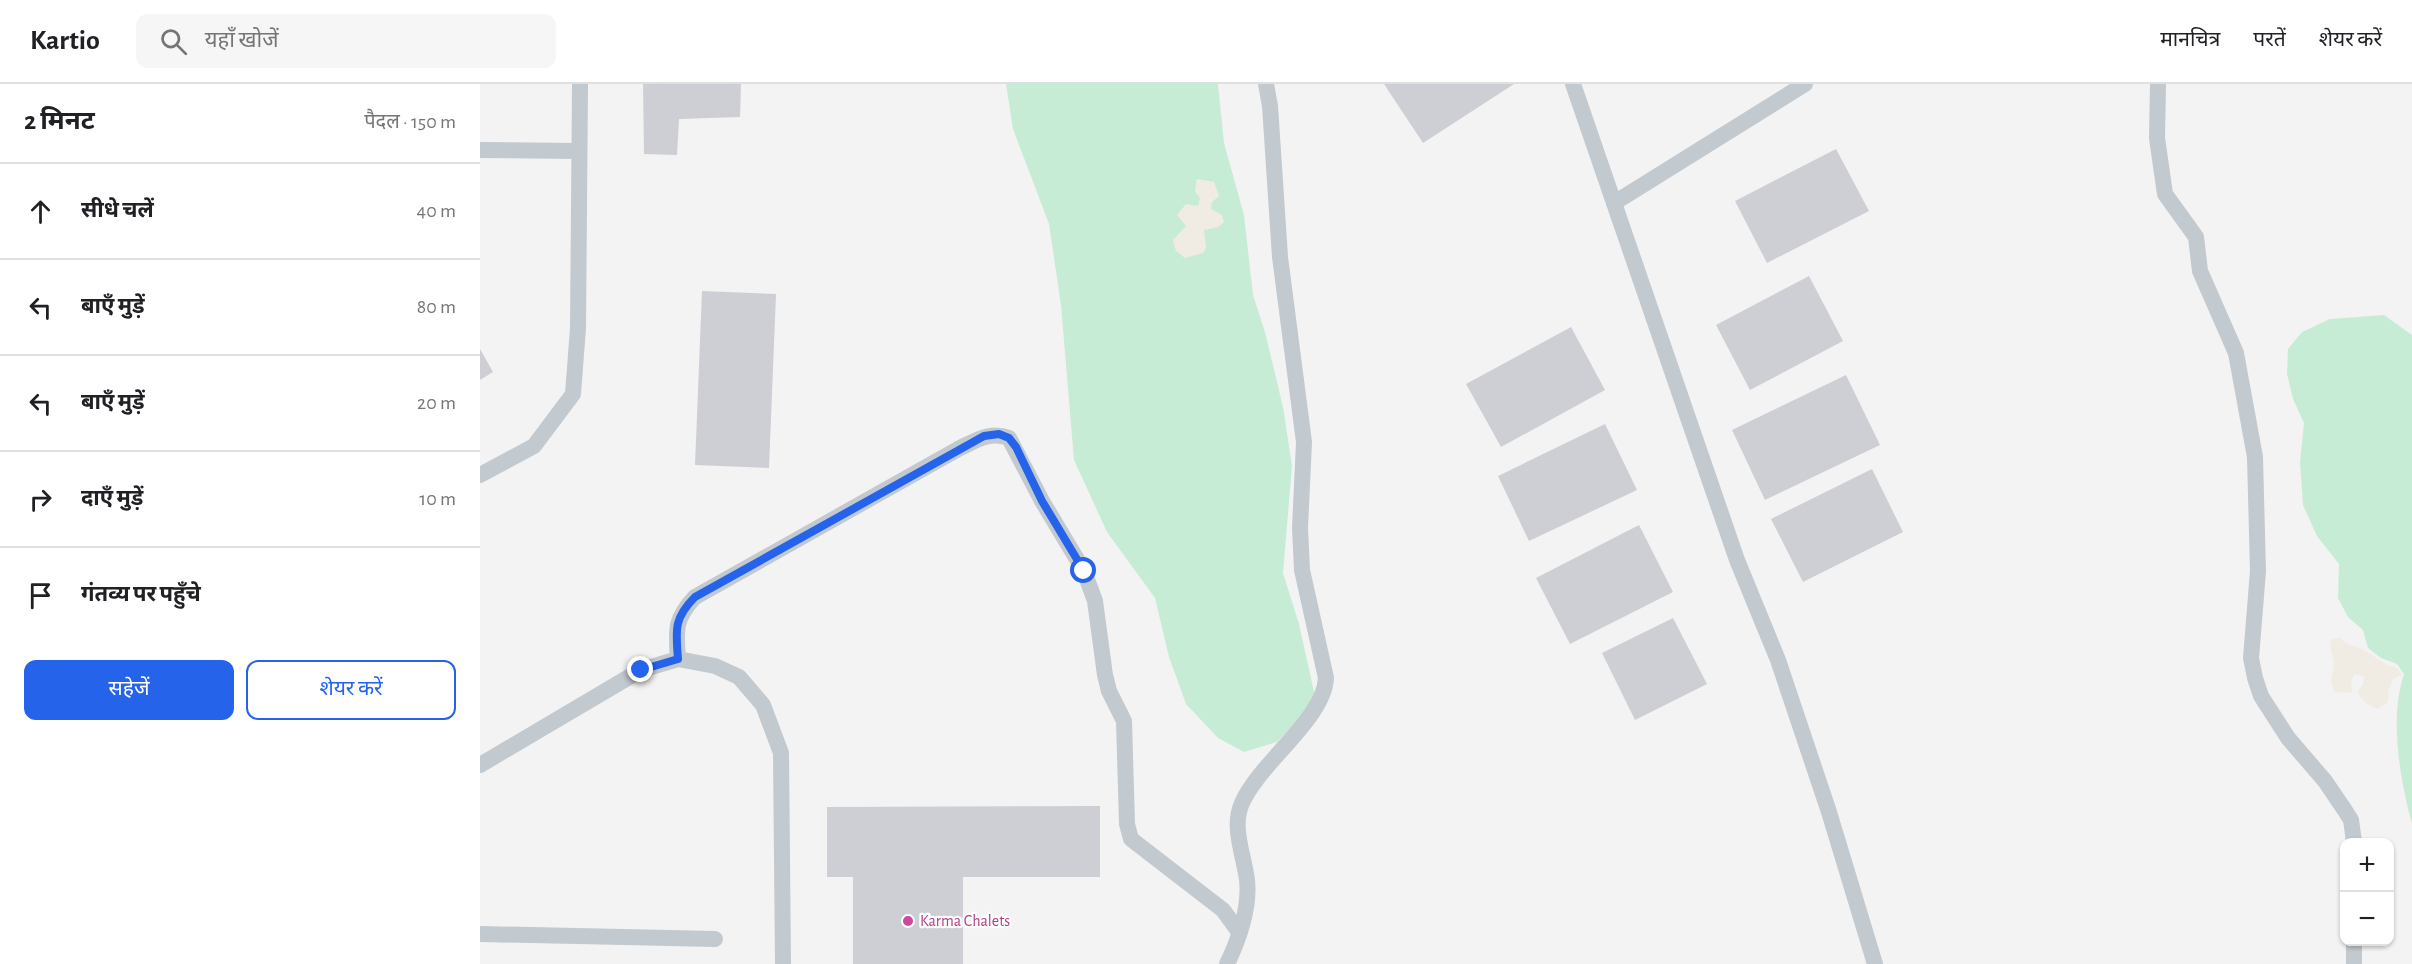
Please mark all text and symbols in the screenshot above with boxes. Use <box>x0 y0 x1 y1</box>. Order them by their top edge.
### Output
search box <box>136 14 556 68</box>
icon: search <box>157 25 190 58</box>
text: Kartio <box>30 27 100 55</box>
text: यहाँ खोजें <box>205 29 279 51</box>
text: मानचित्र <box>2160 29 2220 50</box>
text: परतें <box>2253 29 2286 50</box>
text: शेयर करें <box>2319 29 2382 50</box>
text: 2 मिनट <box>24 108 95 134</box>
text: पैदल · 150 m <box>364 112 456 132</box>
icon: ahead <box>24 195 57 228</box>
text: सीधे चलें <box>81 199 154 221</box>
text: 40 m <box>417 201 456 221</box>
icon: left <box>24 291 57 324</box>
text: बाएँ मुड़ें <box>81 295 145 317</box>
text: 80 m <box>417 297 456 317</box>
icon: left <box>24 387 57 420</box>
text: बाएँ मुड़ें <box>81 391 145 413</box>
text: 20 m <box>417 393 456 413</box>
icon: right <box>24 483 57 516</box>
text: दाएँ मुड़ें <box>81 487 143 509</box>
text: 10 m <box>419 489 456 509</box>
route start <box>1070 557 1096 583</box>
icon: arrive <box>24 579 57 612</box>
text: गंतव्य पर पहुँचे <box>81 583 201 605</box>
route end <box>627 656 653 682</box>
button: सहेजें <box>24 660 234 720</box>
button: शेयर करें <box>246 660 456 720</box>
map controls <box>2340 838 2394 946</box>
button: + <box>2340 838 2394 892</box>
button: − <box>2340 892 2394 946</box>
place label: Karma Chalets <box>920 913 1010 929</box>
marker: Karma Chalets <box>901 914 915 928</box>

